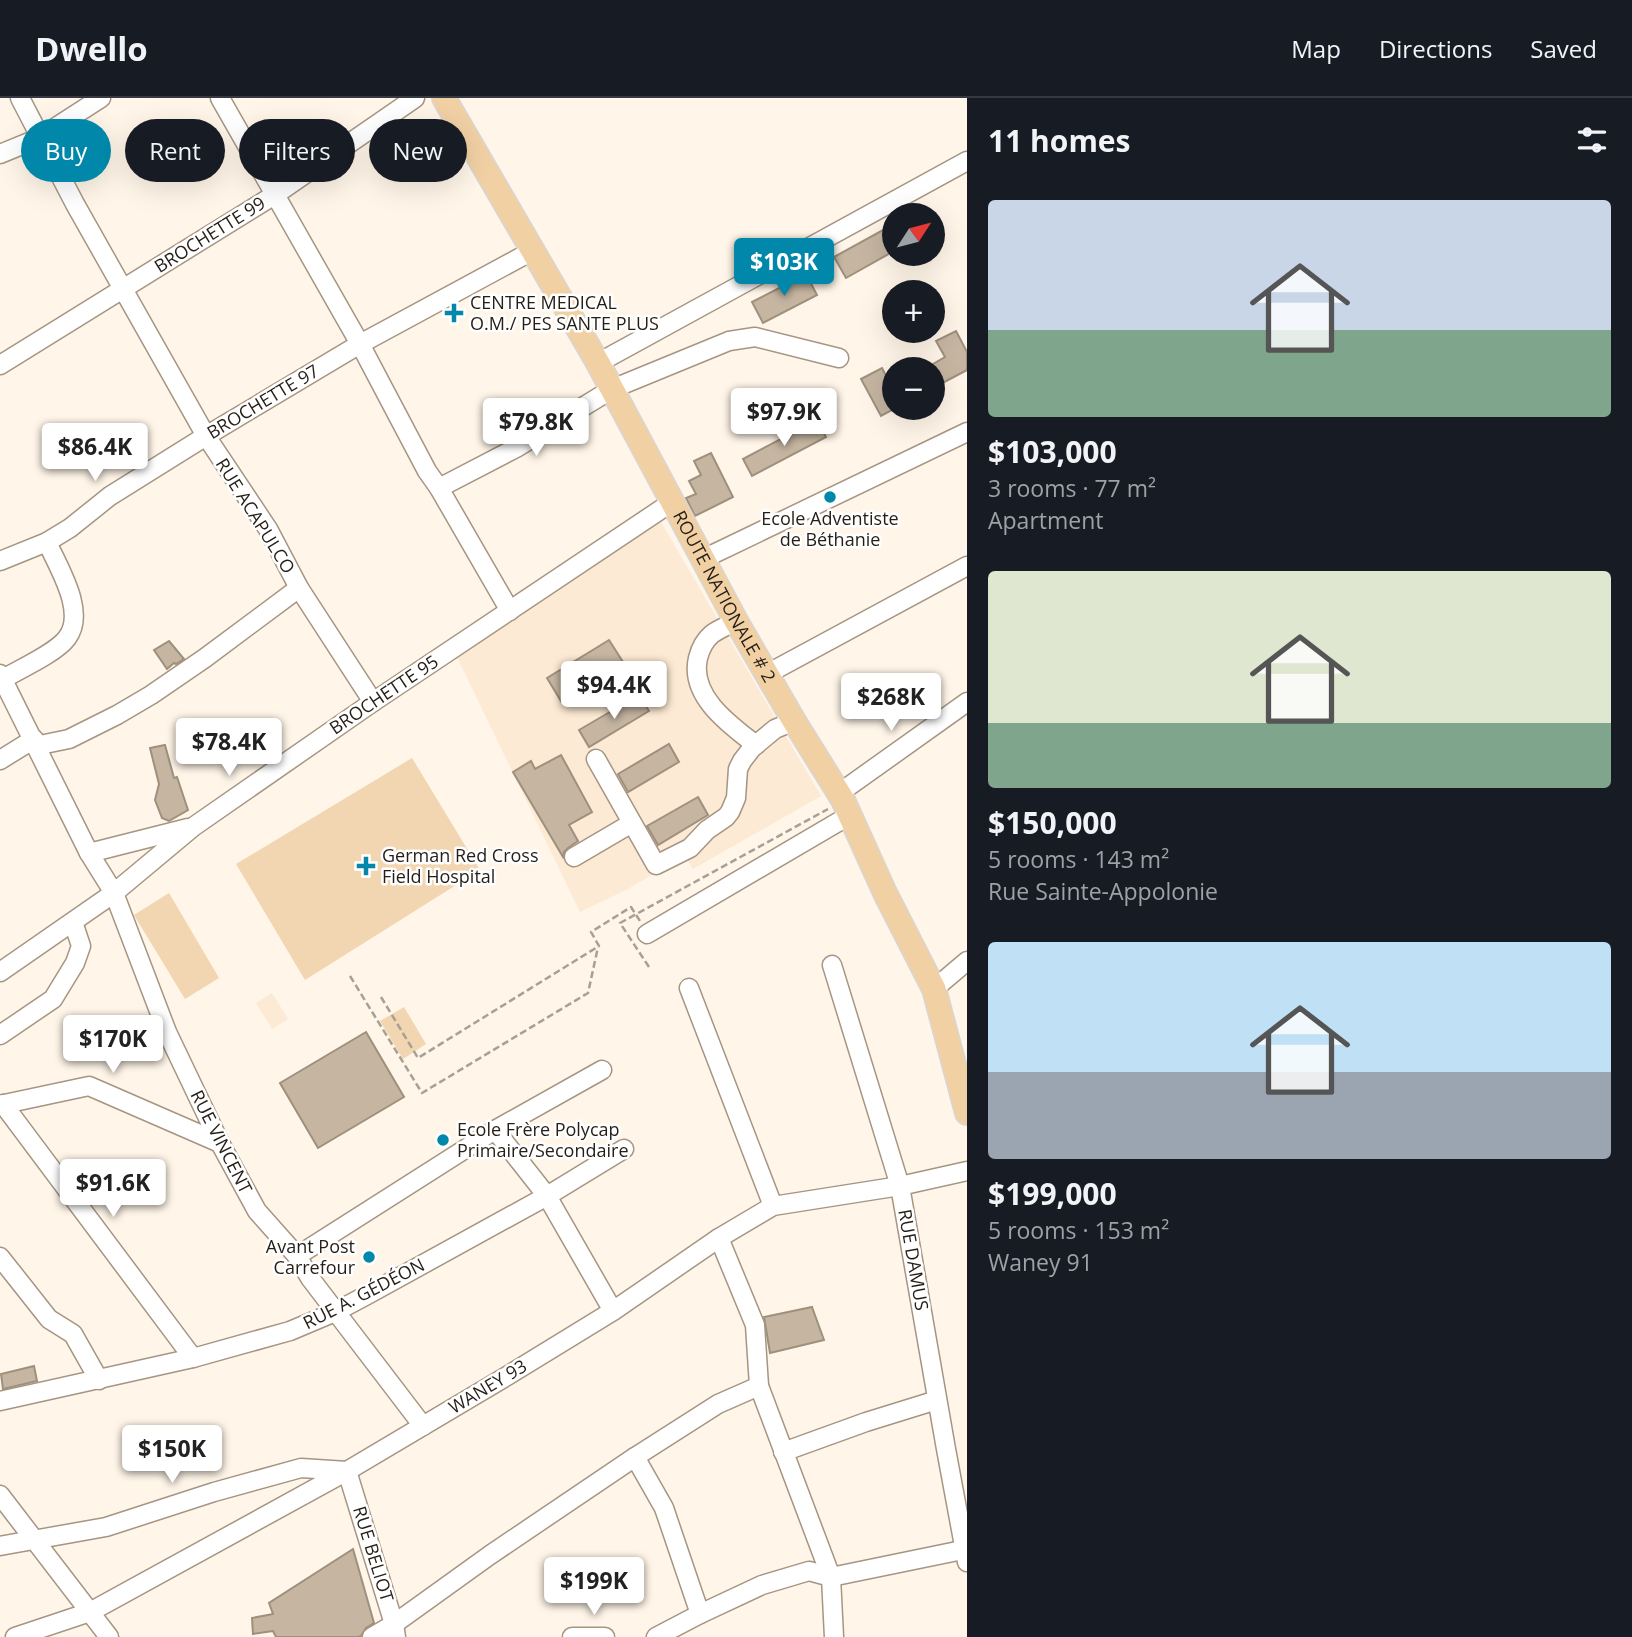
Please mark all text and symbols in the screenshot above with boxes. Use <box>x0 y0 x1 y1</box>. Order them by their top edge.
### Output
text: Dwello <box>35 26 148 71</box>
text: Map <box>1291 32 1341 65</box>
text: Directions <box>1379 32 1492 65</box>
text: Saved <box>1530 32 1597 65</box>
chip: Buy <box>21 119 111 182</box>
chip: Rent <box>125 119 225 182</box>
chip: Filters <box>239 119 355 182</box>
chip: New <box>369 119 467 182</box>
text: 11 homes <box>988 120 1131 161</box>
icon: filters <box>1573 121 1611 159</box>
street label: BROCHETTE 99 <box>149 190 269 278</box>
north arrow <box>882 203 945 266</box>
map controls <box>882 203 945 420</box>
pin: $103K <box>735 238 833 298</box>
text: $103K <box>750 245 818 277</box>
icon: home <box>1237 245 1363 371</box>
button: + <box>882 280 945 343</box>
place label: CENTRE MEDICAL O.M./ PES SANTE PLUS <box>470 290 659 335</box>
marker: CENTRE MEDICAL O.M./ PES SANTE PLUS <box>444 303 464 323</box>
button: − <box>882 357 945 420</box>
street label: BROCHETTE 97 <box>202 358 323 444</box>
pin: $97.9K <box>727 388 841 448</box>
text: $97.9K <box>747 395 821 427</box>
pin: $79.8K <box>479 398 593 458</box>
text: $79.8K <box>499 405 573 437</box>
pin: $86.4K <box>38 424 152 483</box>
text: $86.4K <box>58 430 132 462</box>
text: $103,000 <box>988 431 1117 472</box>
street label: RUE ACAPULCO <box>211 453 301 578</box>
text: 3 rooms · 77 m² <box>988 472 1156 504</box>
marker: Ecole Adventiste de Béthanie <box>822 489 838 505</box>
text: Apartment <box>988 504 1104 536</box>
street label: ROUTE NATIONALE # 2 <box>668 506 782 686</box>
place label: Ecole Adventiste de Béthanie <box>761 506 899 551</box>
icon: home <box>1237 616 1363 742</box>
street label: BROCHETTE 95 <box>324 649 443 739</box>
pin: $94.4K <box>557 662 671 721</box>
text: $94.4K <box>577 668 651 700</box>
pin: $268K <box>842 674 940 733</box>
text: $268K <box>857 680 925 712</box>
pin: $78.4K <box>172 718 286 778</box>
text: $78.4K <box>192 725 266 757</box>
text: $150,000 <box>988 802 1117 843</box>
place label: German Red Cross Field Hospital <box>382 843 539 888</box>
text: 5 rooms · 143 m² <box>988 843 1169 875</box>
marker: German Red Cross Field Hospital <box>356 856 376 876</box>
text: Rue Sainte-Appolonie <box>988 875 1218 907</box>
icon: home <box>1237 987 1363 1113</box>
pin: $170K <box>64 1016 162 1075</box>
text: $170K <box>79 1022 147 1054</box>
street label: RUE VINCENT <box>186 1086 258 1197</box>
place label: Ecole Frère Polycap Primaire/Secondaire <box>457 1117 629 1162</box>
marker: Ecole Frère Polycap Primaire/Secondaire <box>435 1132 451 1148</box>
pin: $91.6K <box>56 1160 170 1219</box>
text: $91.6K <box>76 1166 150 1198</box>
text: $199,000 <box>988 1173 1117 1214</box>
street label: RUE DAMUS <box>893 1207 935 1313</box>
text: 5 rooms · 153 m² <box>988 1214 1169 1246</box>
place label: Avant Post Carrefour <box>266 1234 356 1279</box>
text: Waney 91 <box>988 1246 1093 1278</box>
marker: Avant Post Carrefour <box>361 1249 377 1265</box>
street label: RUE A. GÉDÉON <box>299 1252 428 1334</box>
street label: WANEY 93 <box>444 1353 531 1419</box>
pin: $150K <box>123 1426 221 1485</box>
text: $150K <box>138 1432 206 1464</box>
street label: RUE BELIOT <box>348 1503 400 1605</box>
pin: $199K <box>545 1558 643 1617</box>
text: $199K <box>560 1564 628 1596</box>

